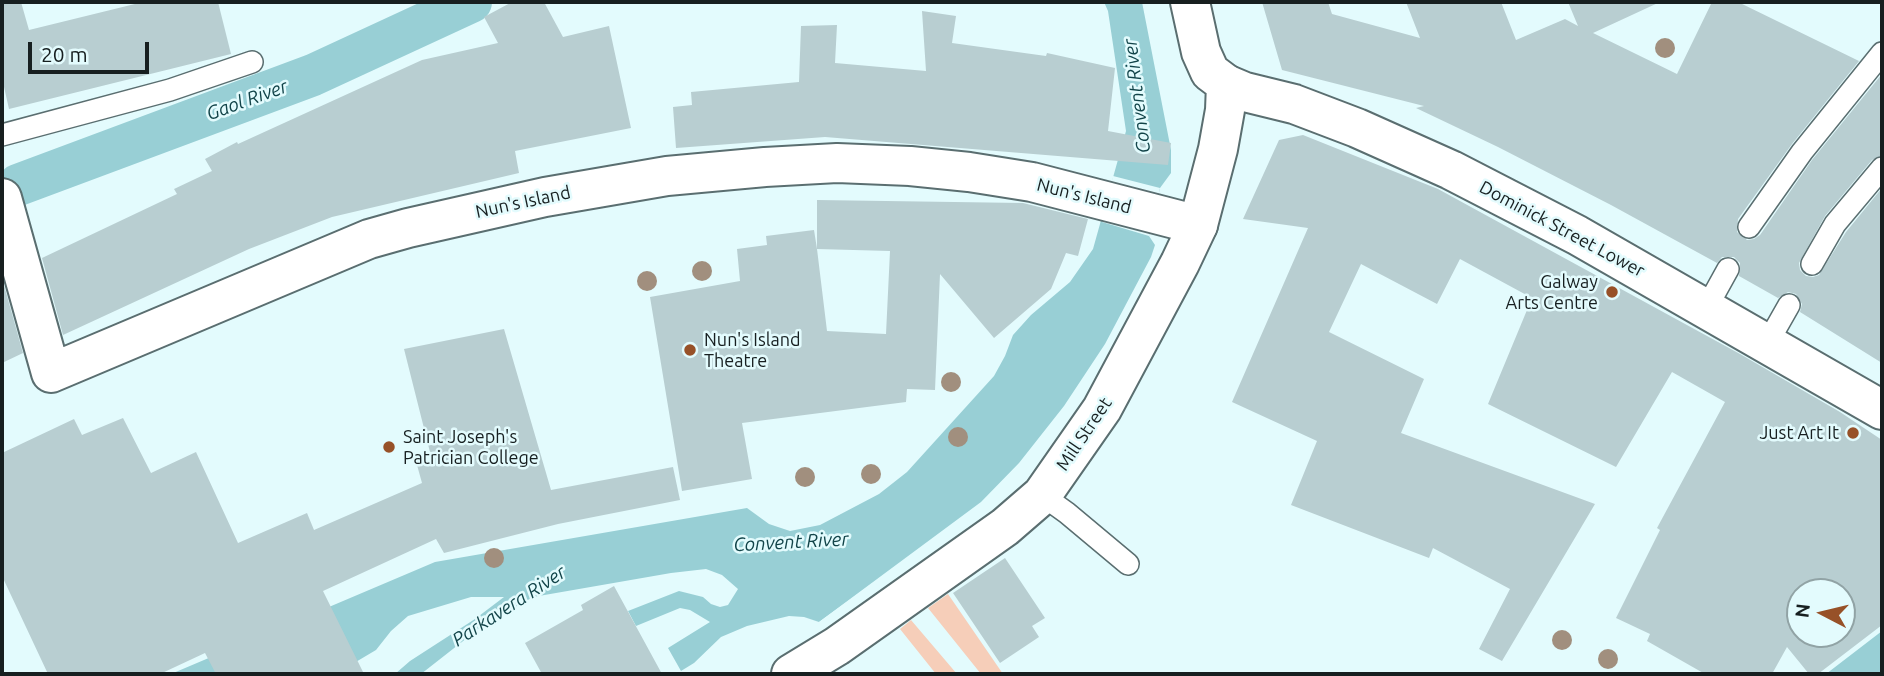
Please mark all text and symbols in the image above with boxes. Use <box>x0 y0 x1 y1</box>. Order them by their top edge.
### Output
scale bar <box>32 28 152 72</box>
water label: Convent River <box>1119 37 1155 155</box>
text: 20 m <box>41 42 88 66</box>
water label: Gaol River <box>203 75 291 125</box>
street label: Nun's Island <box>1035 174 1133 218</box>
street label: Dominick Street Lower <box>1476 176 1648 282</box>
street label: Nun's Island <box>474 181 572 223</box>
place label: Galway Arts Centre <box>1505 271 1598 314</box>
marker: Galway Arts Centre <box>1604 284 1620 300</box>
place label: Nun's Island Theatre <box>704 329 801 372</box>
marker: Nun's Island Theatre <box>682 342 698 358</box>
street label: Mill Street <box>1052 393 1116 475</box>
place label: Just Art It <box>1759 422 1839 444</box>
marker: Just Art It <box>1845 425 1861 441</box>
place label: Saint Joseph's Patrician College <box>403 426 539 468</box>
marker: Saint Joseph's Patrician College <box>381 439 397 455</box>
water label: Convent River <box>733 528 849 556</box>
water label: Parkavera River <box>448 561 570 651</box>
north arrow <box>1786 578 1856 648</box>
text: N <box>1790 602 1814 619</box>

